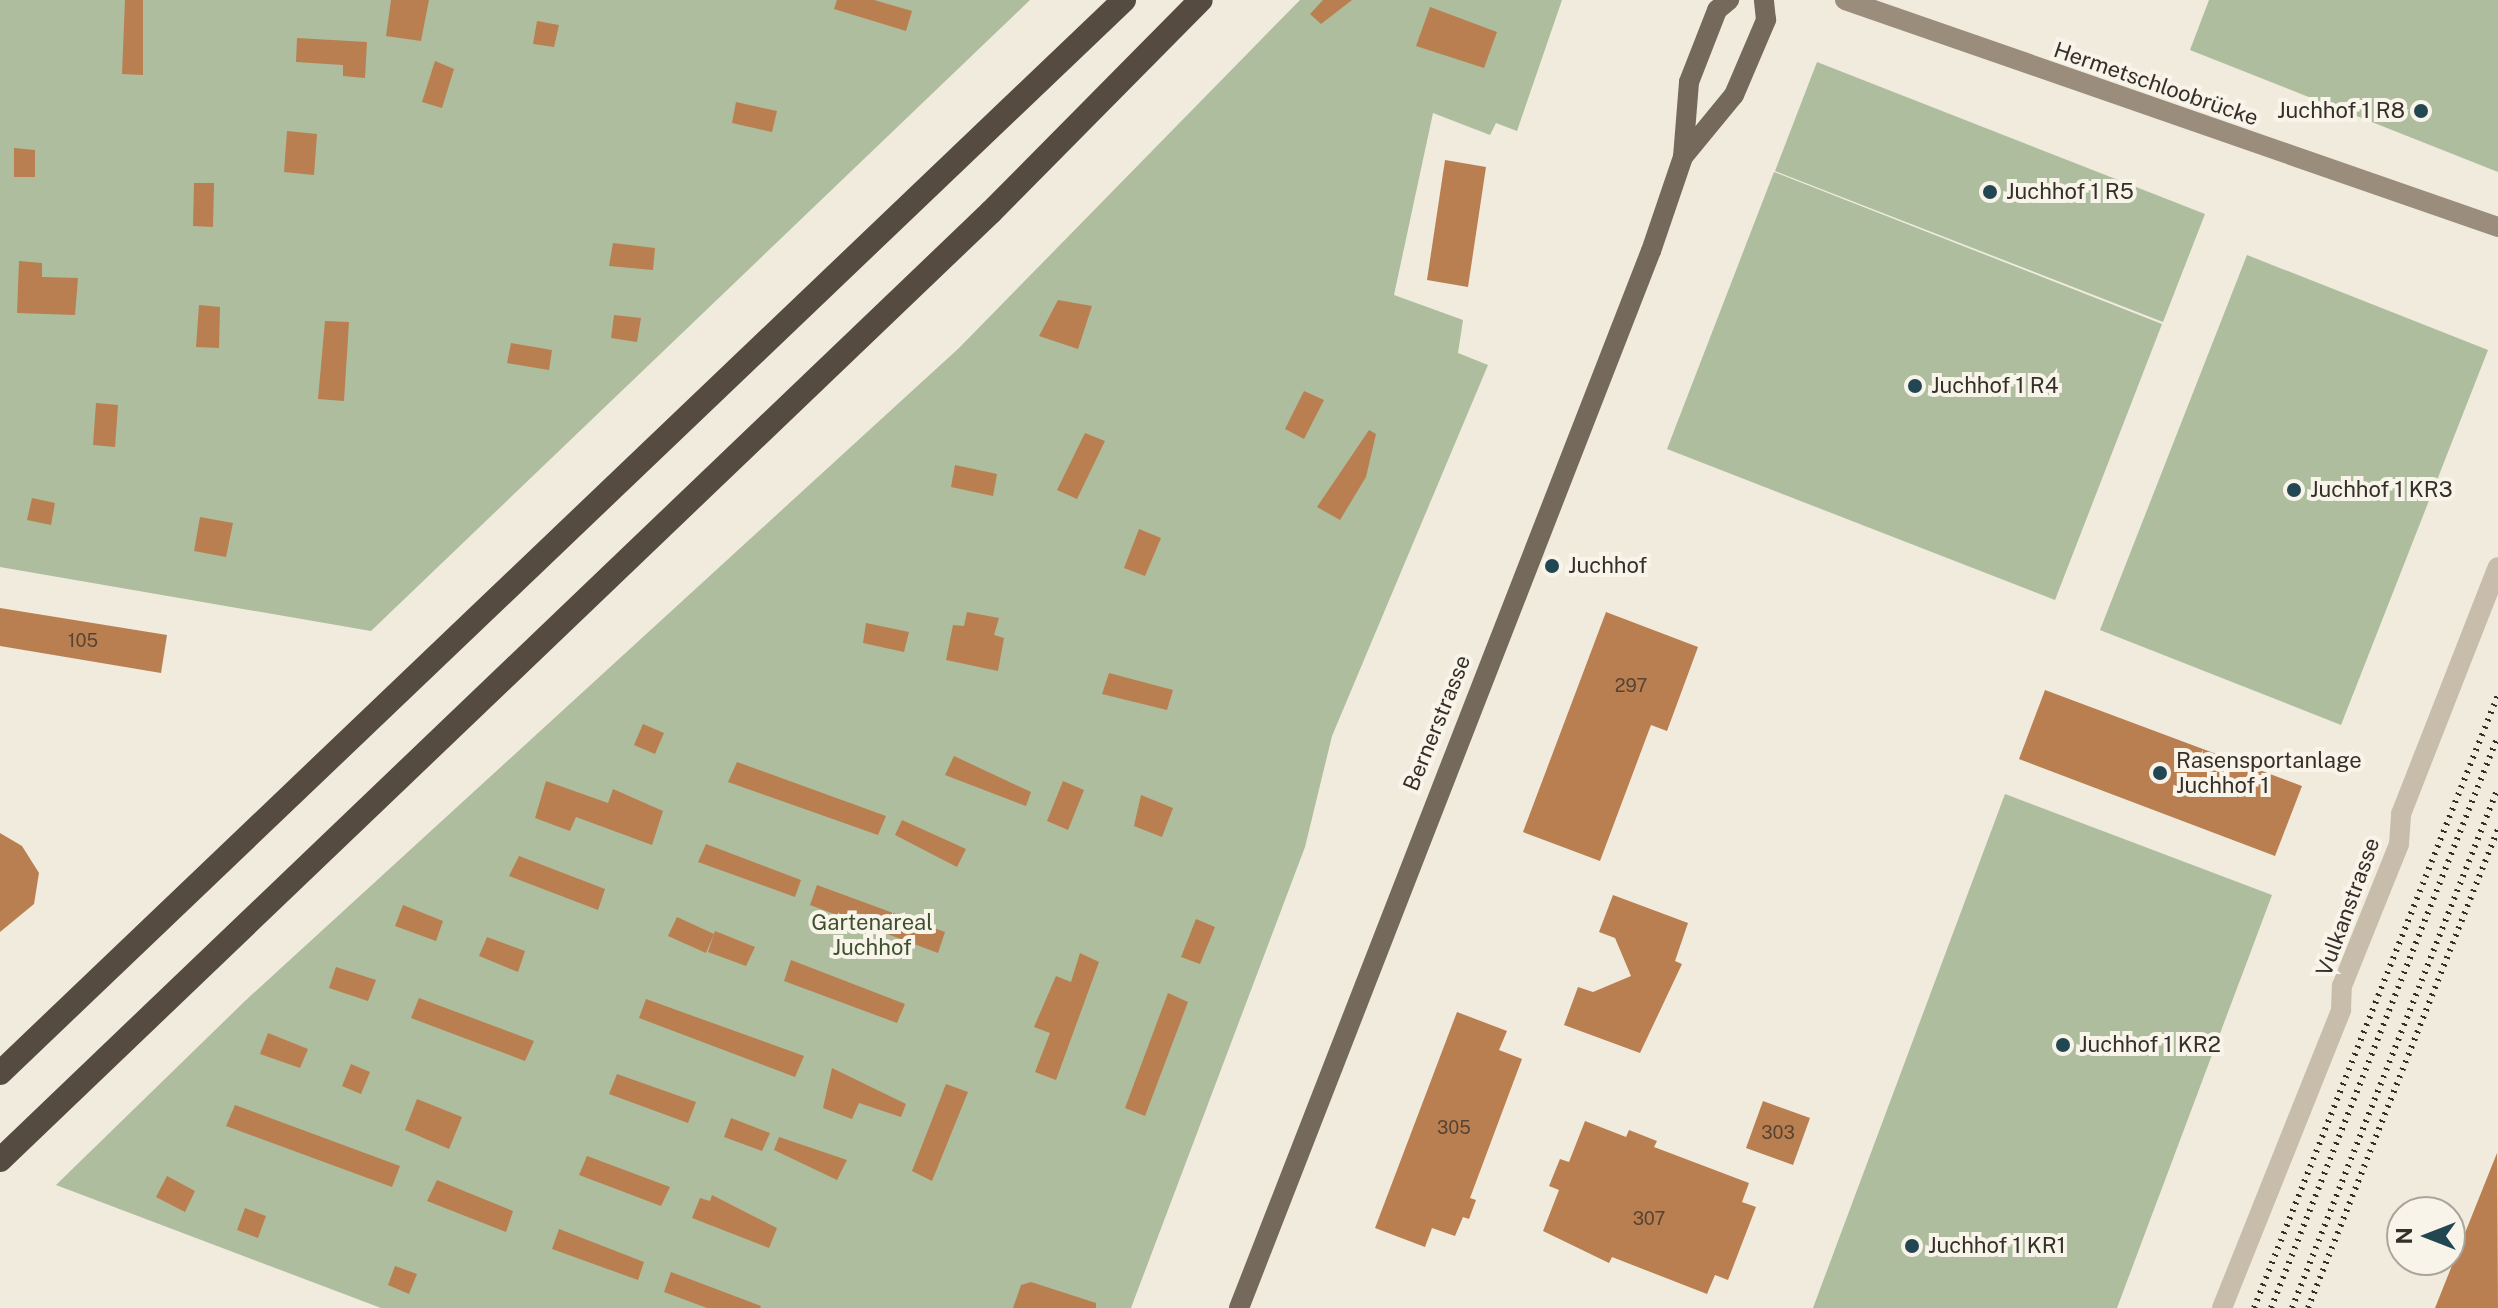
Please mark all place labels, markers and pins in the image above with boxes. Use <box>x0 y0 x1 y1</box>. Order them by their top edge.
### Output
place label: Juchhof 1 R8 <box>2277 98 2405 124</box>
marker: Juchhof 1 R8 <box>2412 102 2430 120</box>
place label: Juchhof 1 R5 <box>2006 179 2134 205</box>
marker: Juchhof 1 R5 <box>1981 183 1999 201</box>
place label: Juchhof 1 R4 <box>1931 373 2059 399</box>
marker: Juchhof 1 R4 <box>1906 377 1924 395</box>
place label: Juchhof 1 KR3 <box>2310 477 2453 503</box>
marker: Juchhof 1 KR3 <box>2285 481 2303 499</box>
place label: Juchhof <box>1568 553 1647 579</box>
marker: Juchhof <box>1543 557 1561 575</box>
place label: Rasensportanlage Juchhof 1 <box>2176 747 2362 798</box>
marker: Rasensportanlage Juchhof 1 <box>2151 764 2169 782</box>
place label: Juchhof 1 KR2 <box>2079 1032 2221 1058</box>
marker: Juchhof 1 KR2 <box>2054 1036 2072 1054</box>
place label: Juchhof 1 KR1 <box>1928 1233 2066 1259</box>
marker: Juchhof 1 KR1 <box>1903 1237 1921 1255</box>

